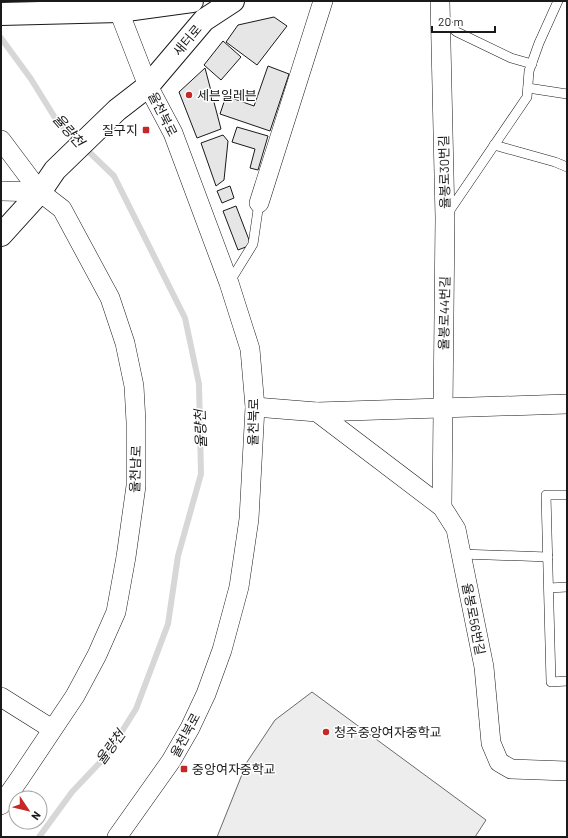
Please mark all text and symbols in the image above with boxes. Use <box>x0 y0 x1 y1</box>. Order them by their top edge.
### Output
scale bar <box>432 8 495 34</box>
text: 20 m <box>438 14 464 28</box>
street label: 새터로 <box>169 21 205 59</box>
place label: 세븐일레븐 <box>197 87 257 103</box>
street label: 율천북로 <box>145 89 181 139</box>
marker: 세븐일레븐 <box>184 90 194 100</box>
water label: 율량천 <box>50 110 89 151</box>
place label: 질구지 <box>102 122 138 138</box>
marker: 질구지 <box>141 125 151 135</box>
street label: 율봉로30번길 <box>435 135 453 209</box>
street label: 율봉로44번길 <box>435 276 453 350</box>
street label: 율천북로 <box>245 398 261 446</box>
water label: 율량천 <box>191 408 209 449</box>
street label: 율천남로 <box>126 445 144 493</box>
street label: 율봉로56번길 <box>459 582 489 656</box>
street label: 율천북로 <box>167 710 203 760</box>
place label: 청주중앙여자중학교 <box>334 724 442 740</box>
water label: 율량천 <box>92 725 129 768</box>
marker: 청주중앙여자중학교 <box>321 727 331 737</box>
place label: 중앙여자중학교 <box>192 761 276 777</box>
marker: 중앙여자중학교 <box>179 764 189 774</box>
north arrow <box>8 790 48 830</box>
text: N <box>29 809 44 823</box>

